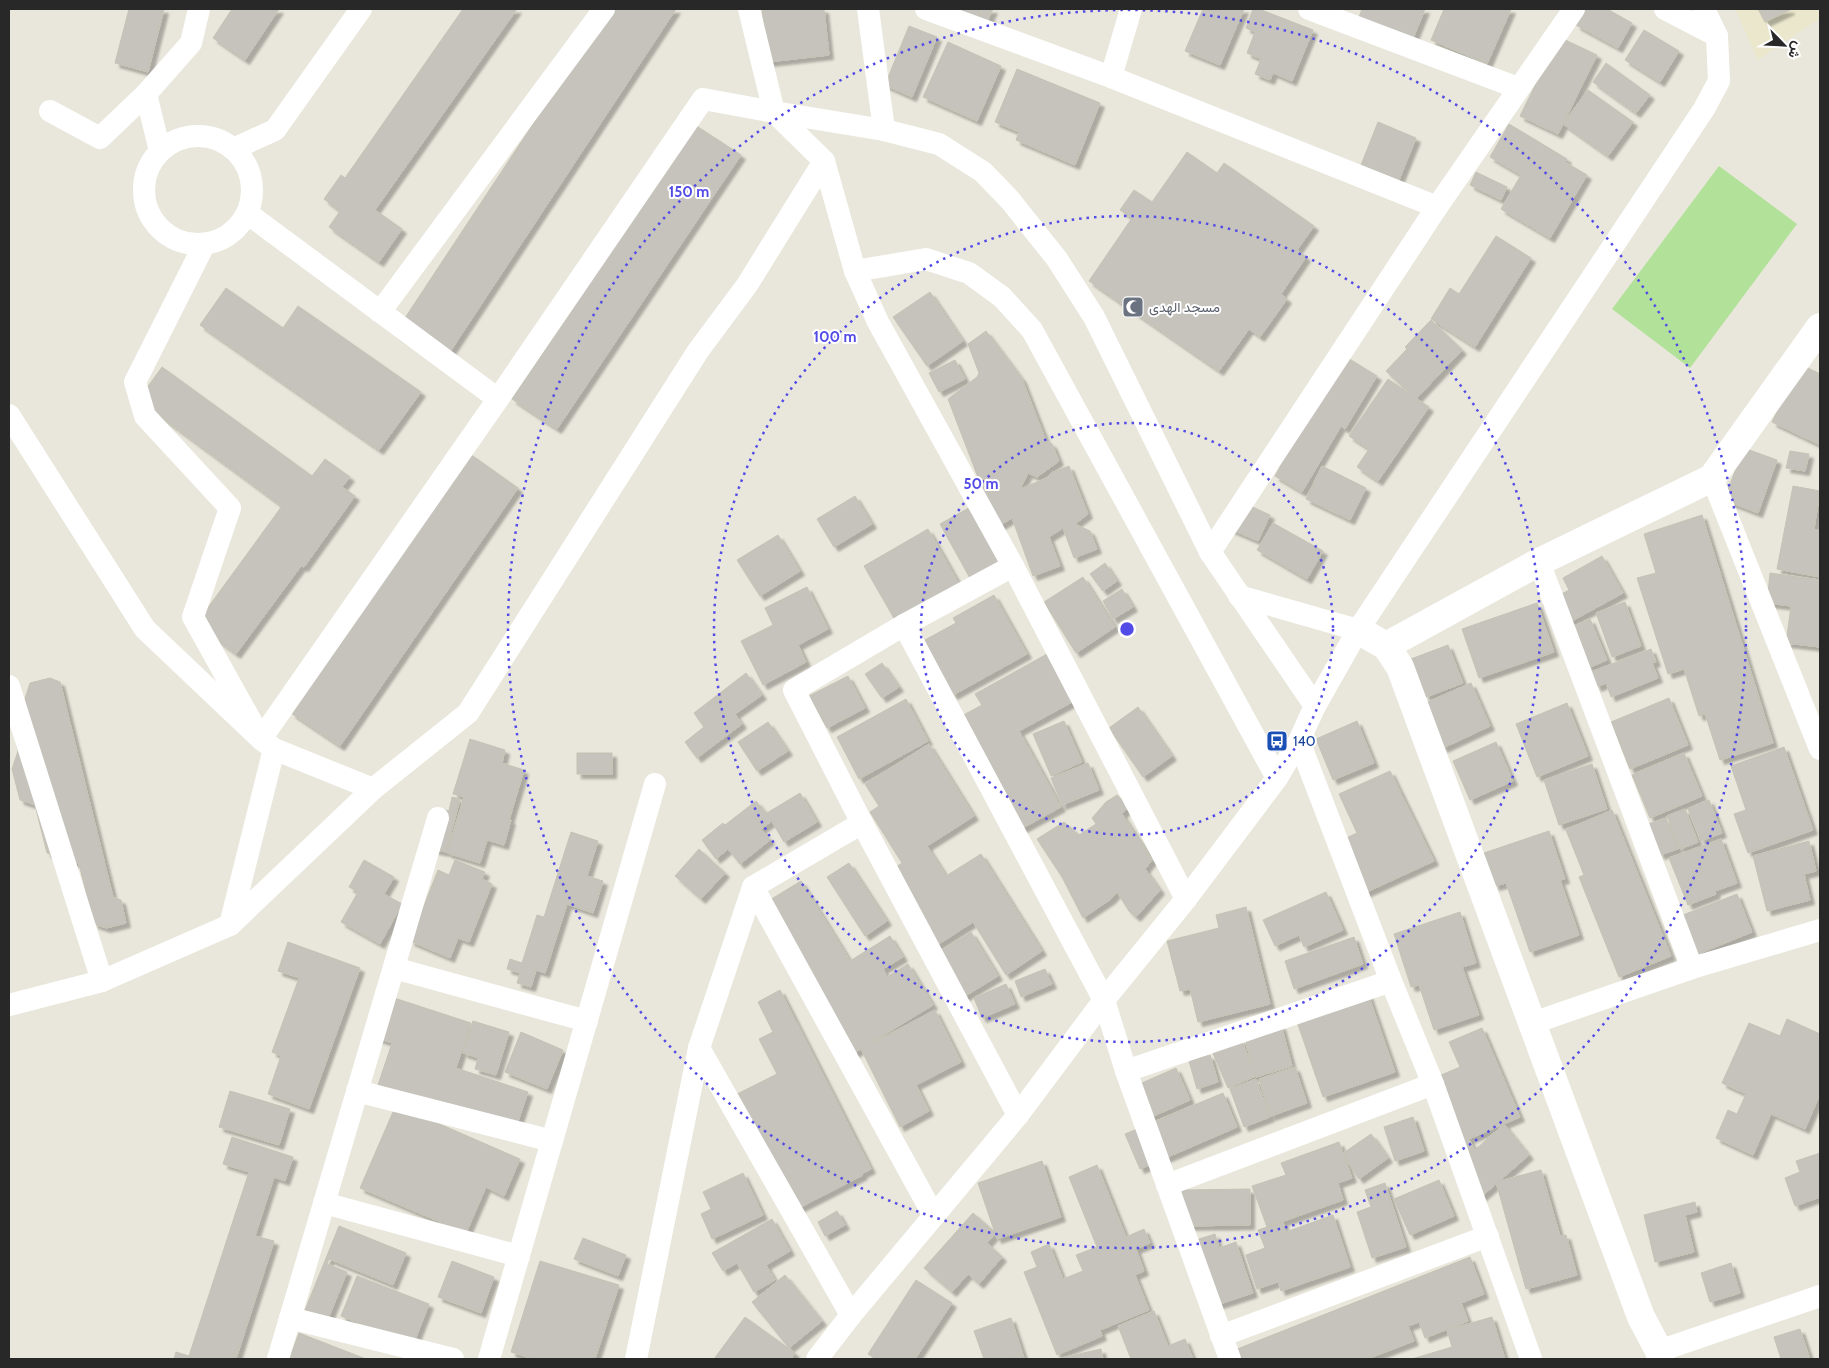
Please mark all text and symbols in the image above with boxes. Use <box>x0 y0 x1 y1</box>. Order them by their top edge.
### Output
north arrow <box>1759 20 1809 70</box>
text: ش <box>1784 39 1808 62</box>
text: 150 m <box>669 183 709 201</box>
mosque icon: مسجد الهدى <box>1121 295 1145 319</box>
place label: مسجد الهدى <box>1149 298 1220 316</box>
text: 100 m <box>813 328 857 346</box>
text: 50 m <box>963 475 999 493</box>
centre of rings <box>1118 620 1136 638</box>
bus stop icon: 140 <box>1265 729 1289 753</box>
place label: 140 <box>1293 732 1316 750</box>

